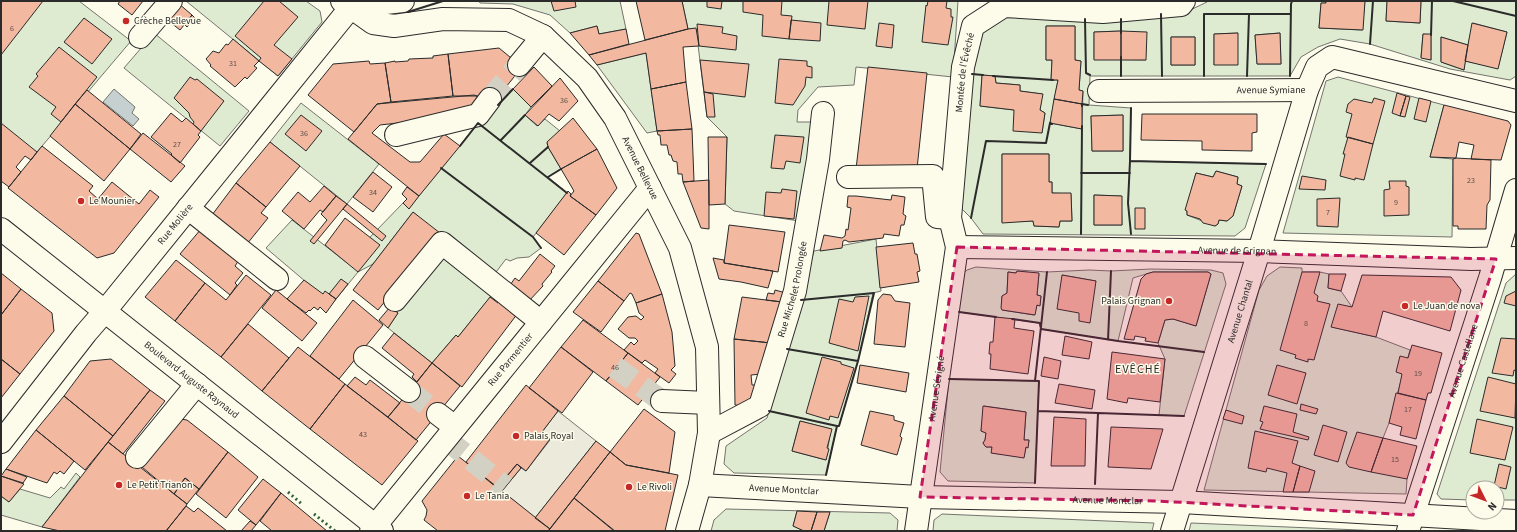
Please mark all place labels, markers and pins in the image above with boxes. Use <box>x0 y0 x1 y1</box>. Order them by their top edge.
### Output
place label: Crèche Bellevue <box>134 14 201 28</box>
marker: Crèche Bellevue <box>121 16 131 26</box>
place label: Le Mounier <box>89 194 136 208</box>
marker: Le Mounier <box>76 196 86 206</box>
place label: Palais Grignan <box>1101 294 1161 308</box>
marker: Palais Grignan <box>1164 296 1174 306</box>
place label: Le Juan de nova <box>1413 299 1480 313</box>
marker: Le Juan de nova <box>1400 301 1410 311</box>
place label: Palais Royal <box>524 429 574 443</box>
marker: Palais Royal <box>511 431 521 441</box>
place label: Le Petit Trianon <box>127 478 192 492</box>
marker: Le Petit Trianon <box>114 480 124 490</box>
place label: Le Rivoli <box>637 480 672 494</box>
marker: Le Rivoli <box>624 482 634 492</box>
place label: Le Tania <box>475 489 509 503</box>
marker: Le Tania <box>462 491 472 501</box>

